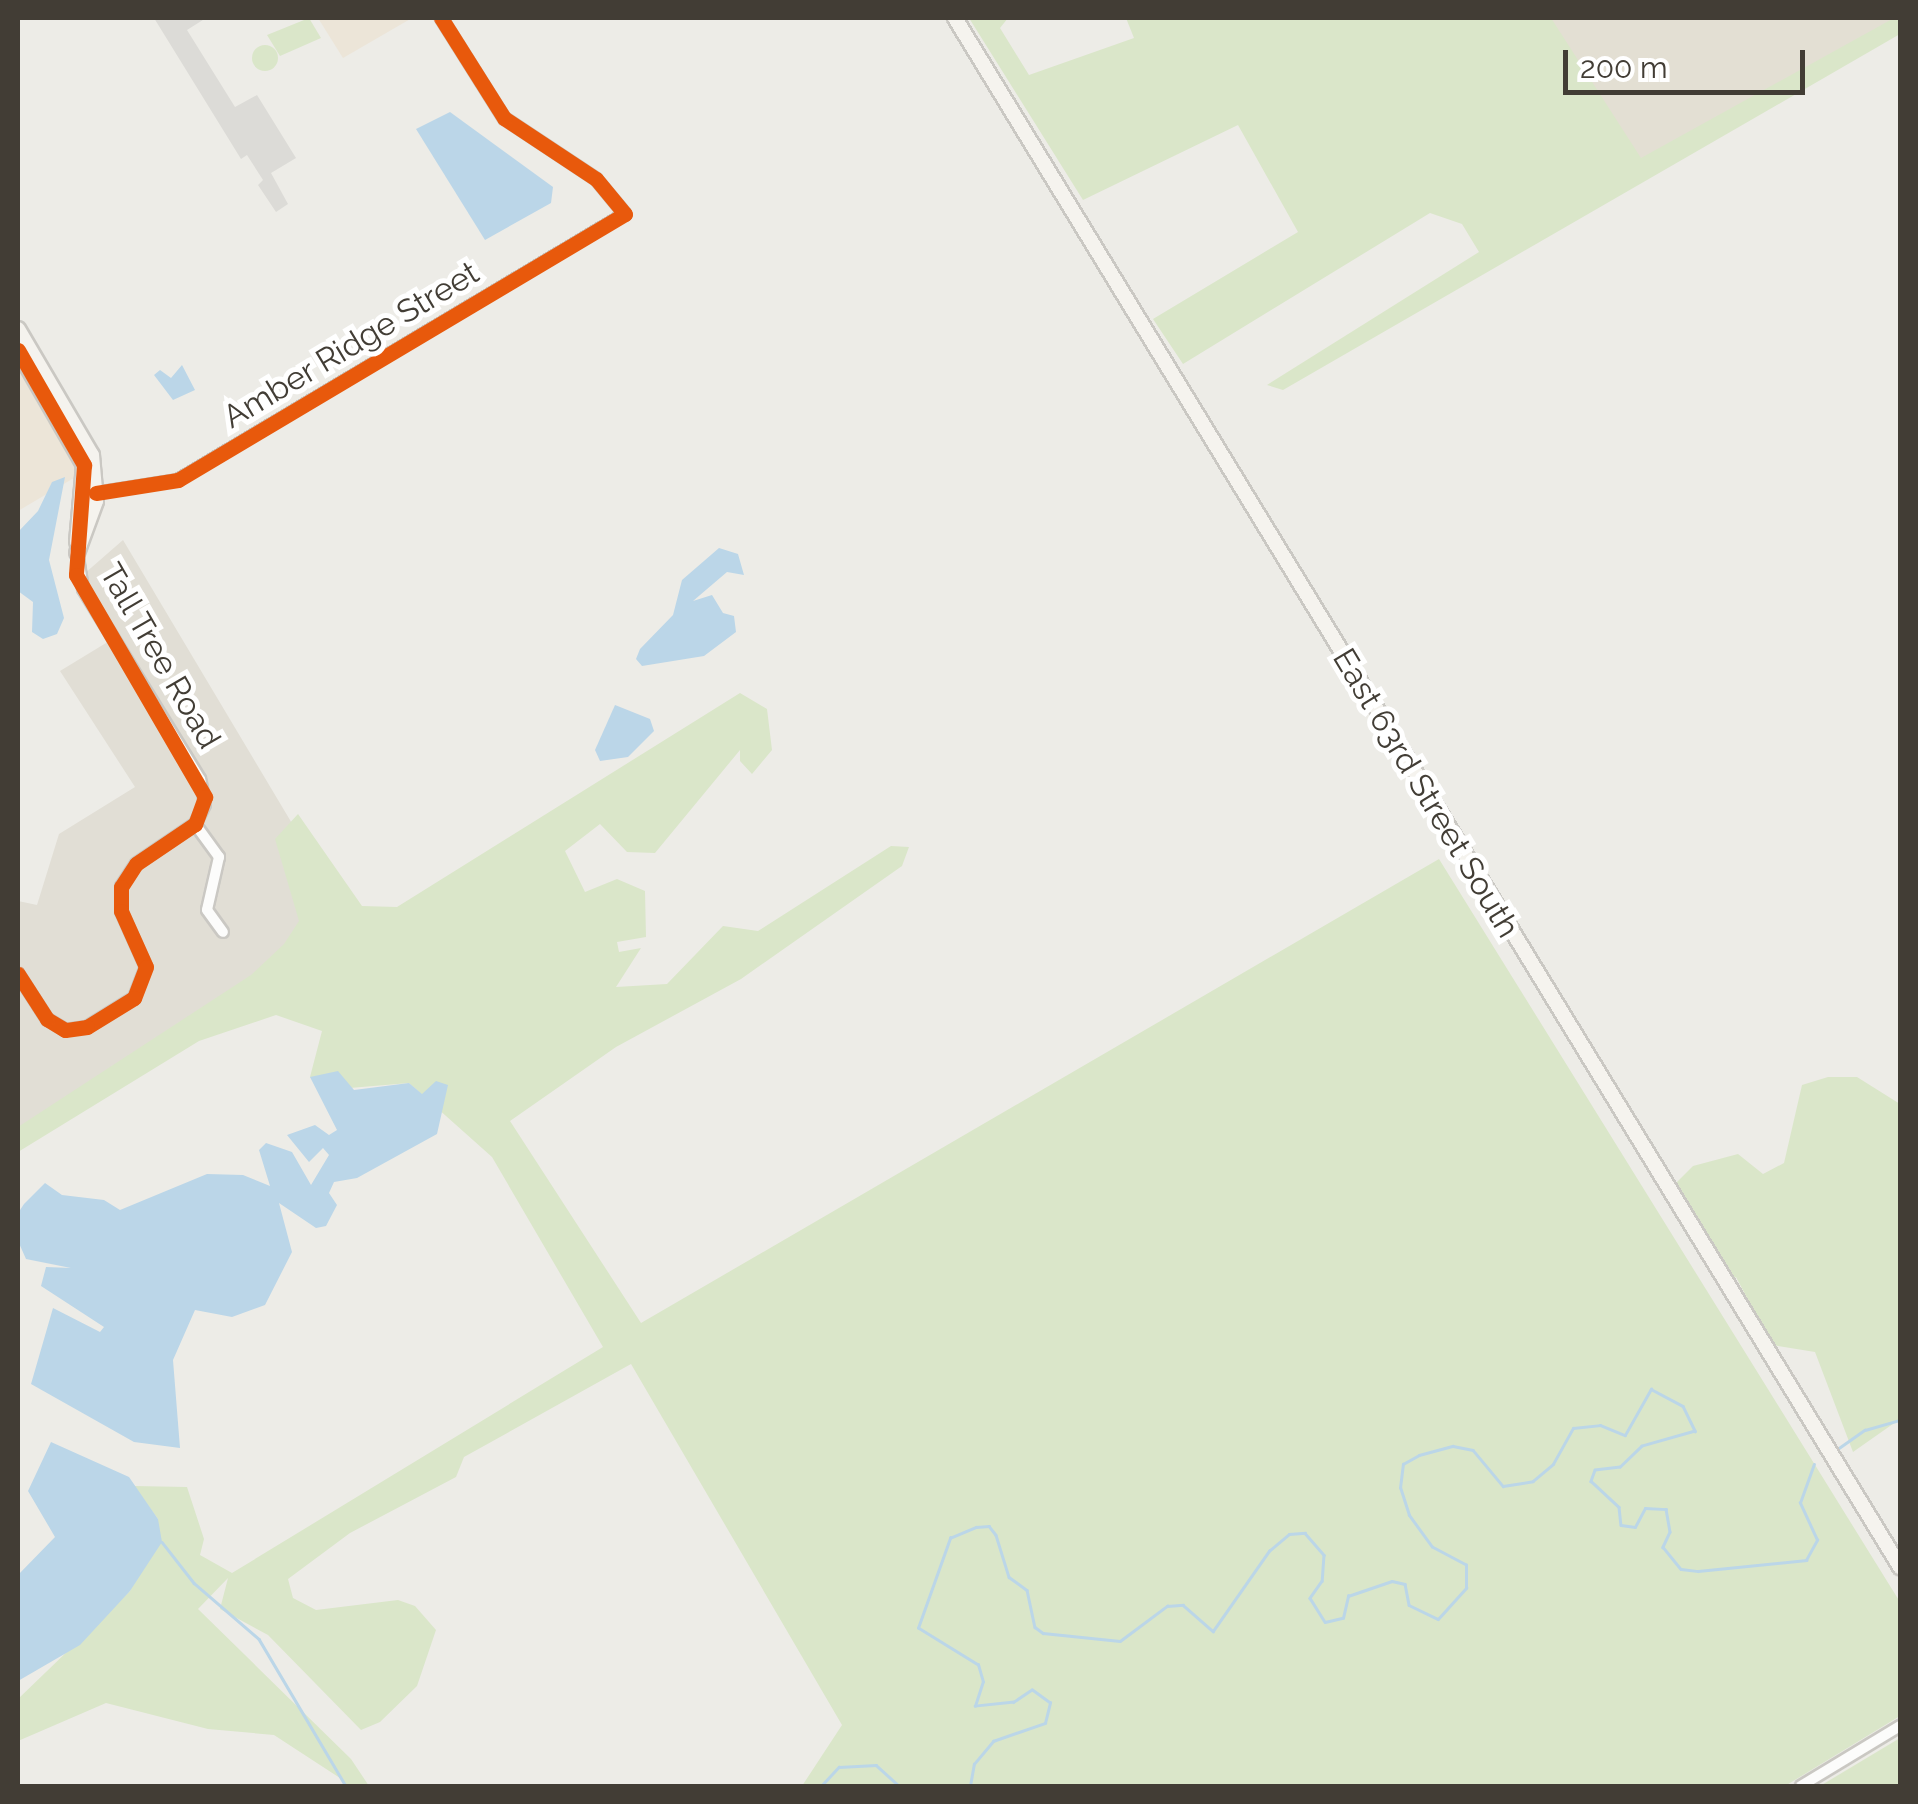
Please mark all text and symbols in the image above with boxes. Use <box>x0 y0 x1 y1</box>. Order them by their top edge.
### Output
scale bar <box>1568 30 1810 92</box>
text: 200 m <box>1580 50 1668 85</box>
street label: Amber Ridge Street <box>216 253 486 437</box>
street label: Tall Tree Road <box>91 556 229 756</box>
street label: East 63rd Street South <box>1325 642 1527 944</box>

